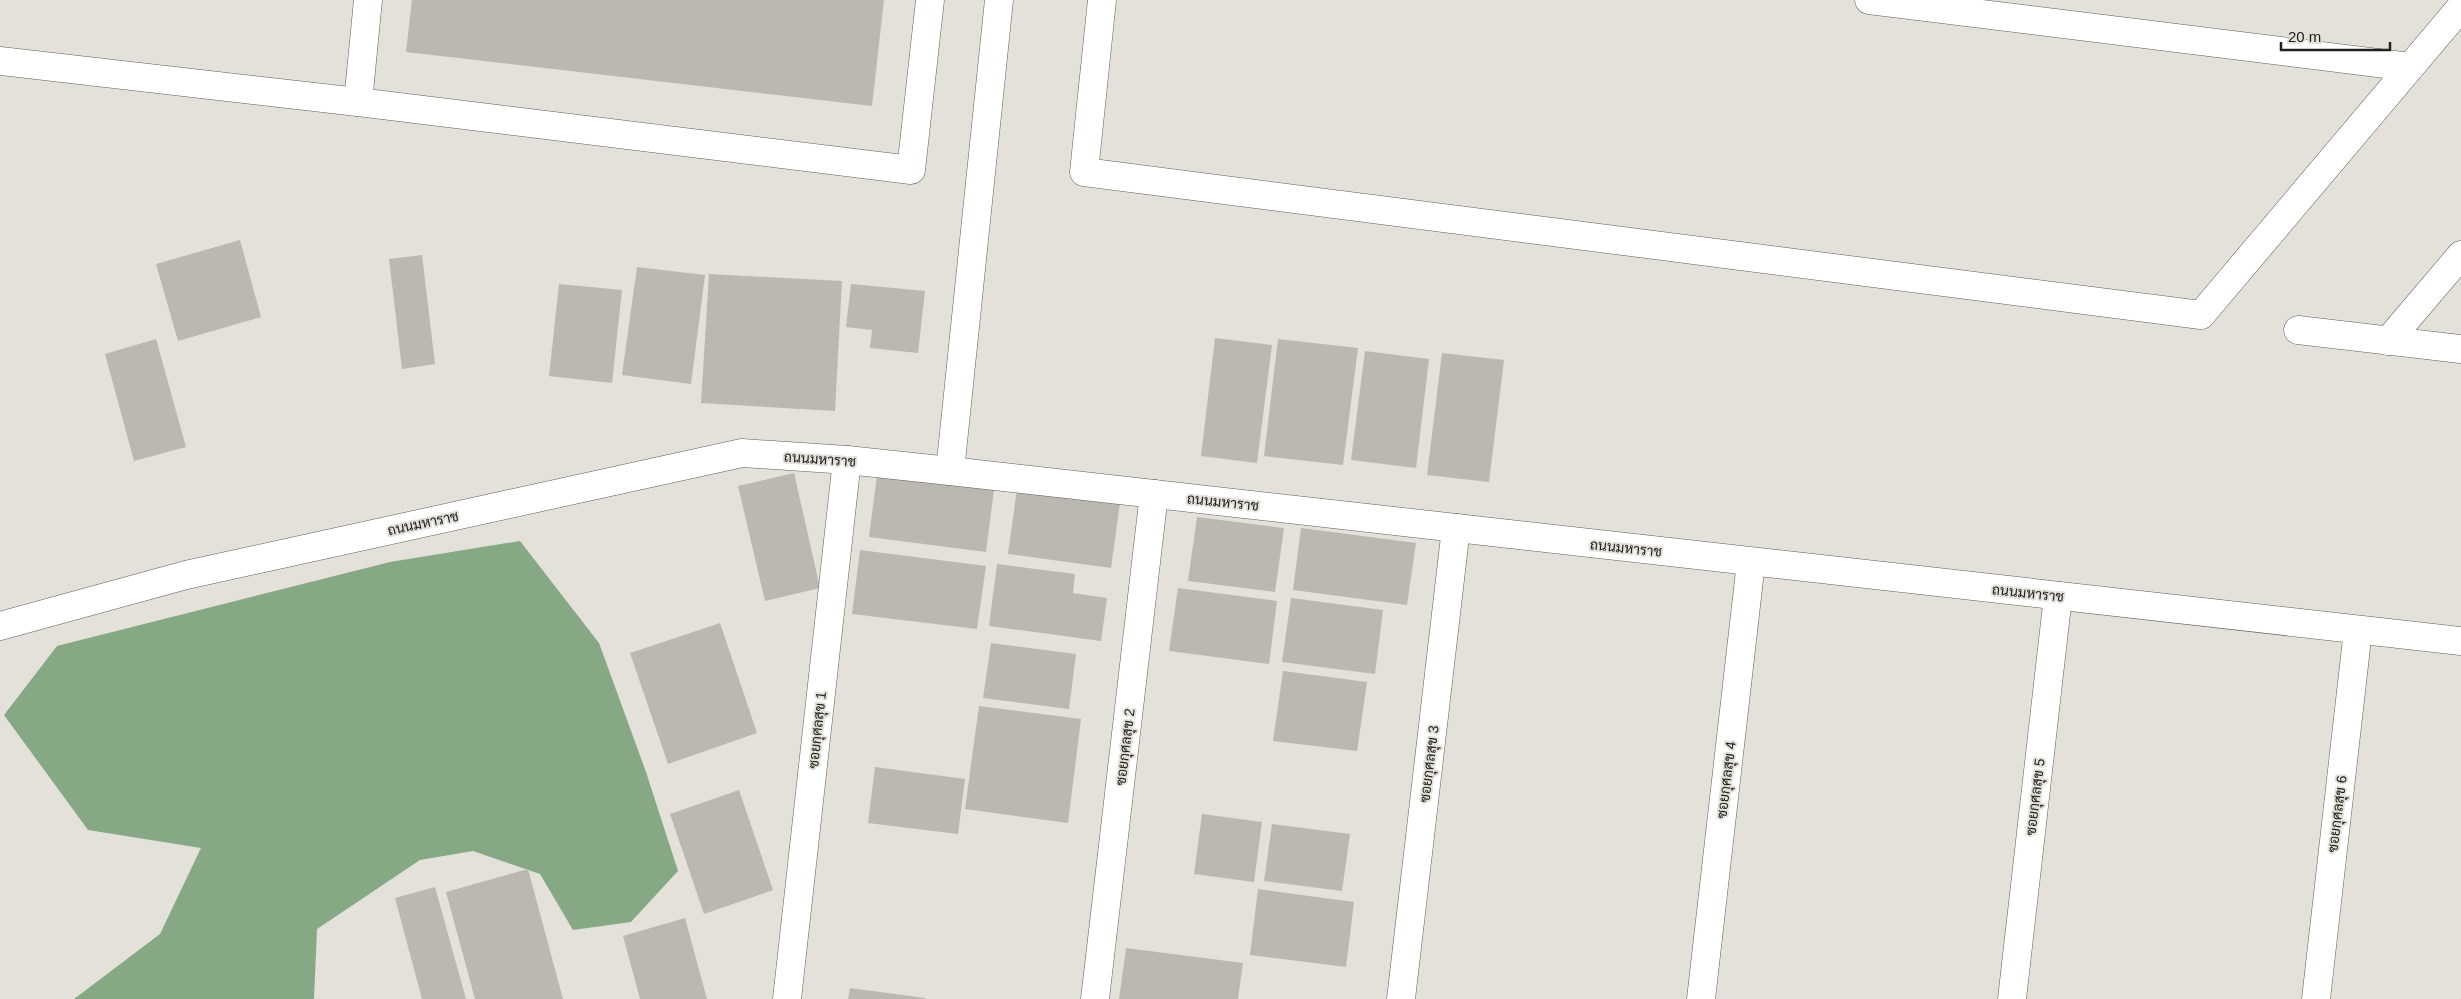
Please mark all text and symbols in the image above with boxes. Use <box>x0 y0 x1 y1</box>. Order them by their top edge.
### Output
scale bar <box>2281 20 2390 52</box>
text: 20 m <box>2288 28 2321 45</box>
street label: ถนนมหาราช <box>783 448 857 470</box>
street label: ถนนมหาราช <box>1186 490 1260 514</box>
street label: ถนนมหาราช <box>386 508 460 538</box>
street label: ถนนมหาราช <box>1589 536 1663 560</box>
street label: ถนนมหาราช <box>1991 581 2065 605</box>
street label: ซอยกุศลสุข 1 <box>805 690 831 770</box>
street label: ซอยกุศลสุข 2 <box>1112 707 1140 787</box>
street label: ซอยกุศลสุข 3 <box>1416 724 1444 804</box>
street label: ซอยกุศลสุข 4 <box>1713 740 1741 820</box>
street label: ซอยกุศลสุข 5 <box>2022 757 2050 837</box>
street label: ซอยกุศลสุข 6 <box>2324 774 2352 854</box>

